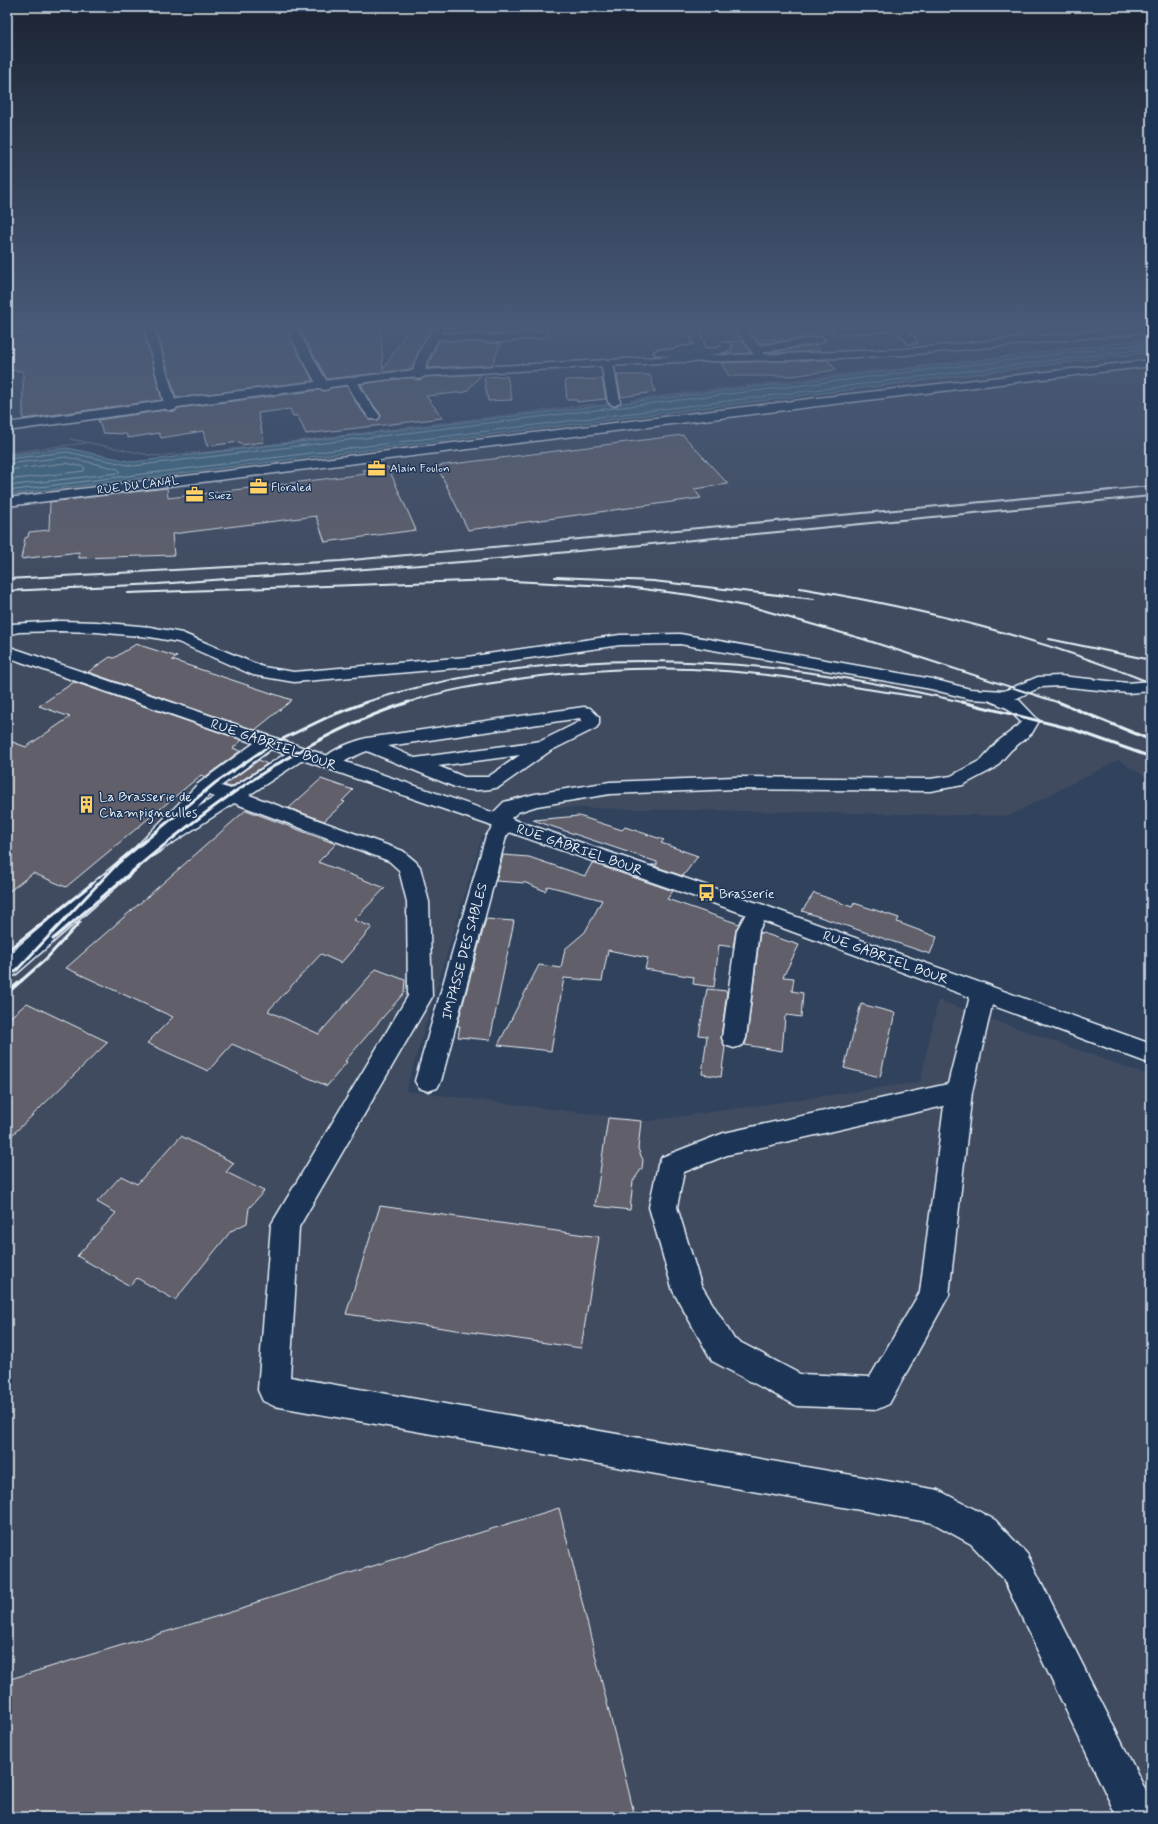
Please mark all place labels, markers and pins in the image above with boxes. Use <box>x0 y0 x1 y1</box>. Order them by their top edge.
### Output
office icon: Alain Foulon <box>367 458 387 478</box>
place label: Alain Foulon <box>390 461 450 477</box>
office icon: Floraled <box>248 477 268 497</box>
place label: Floraled <box>271 480 311 496</box>
office icon: Suez <box>185 485 205 505</box>
place label: Suez <box>208 488 232 504</box>
place label: La Brasserie de Champigneulles <box>99 788 198 824</box>
building icon: La Brasserie de Champigneulles <box>76 794 96 814</box>
bus stop icon: Brasserie <box>696 883 716 903</box>
place label: Brasserie <box>719 885 775 903</box>

